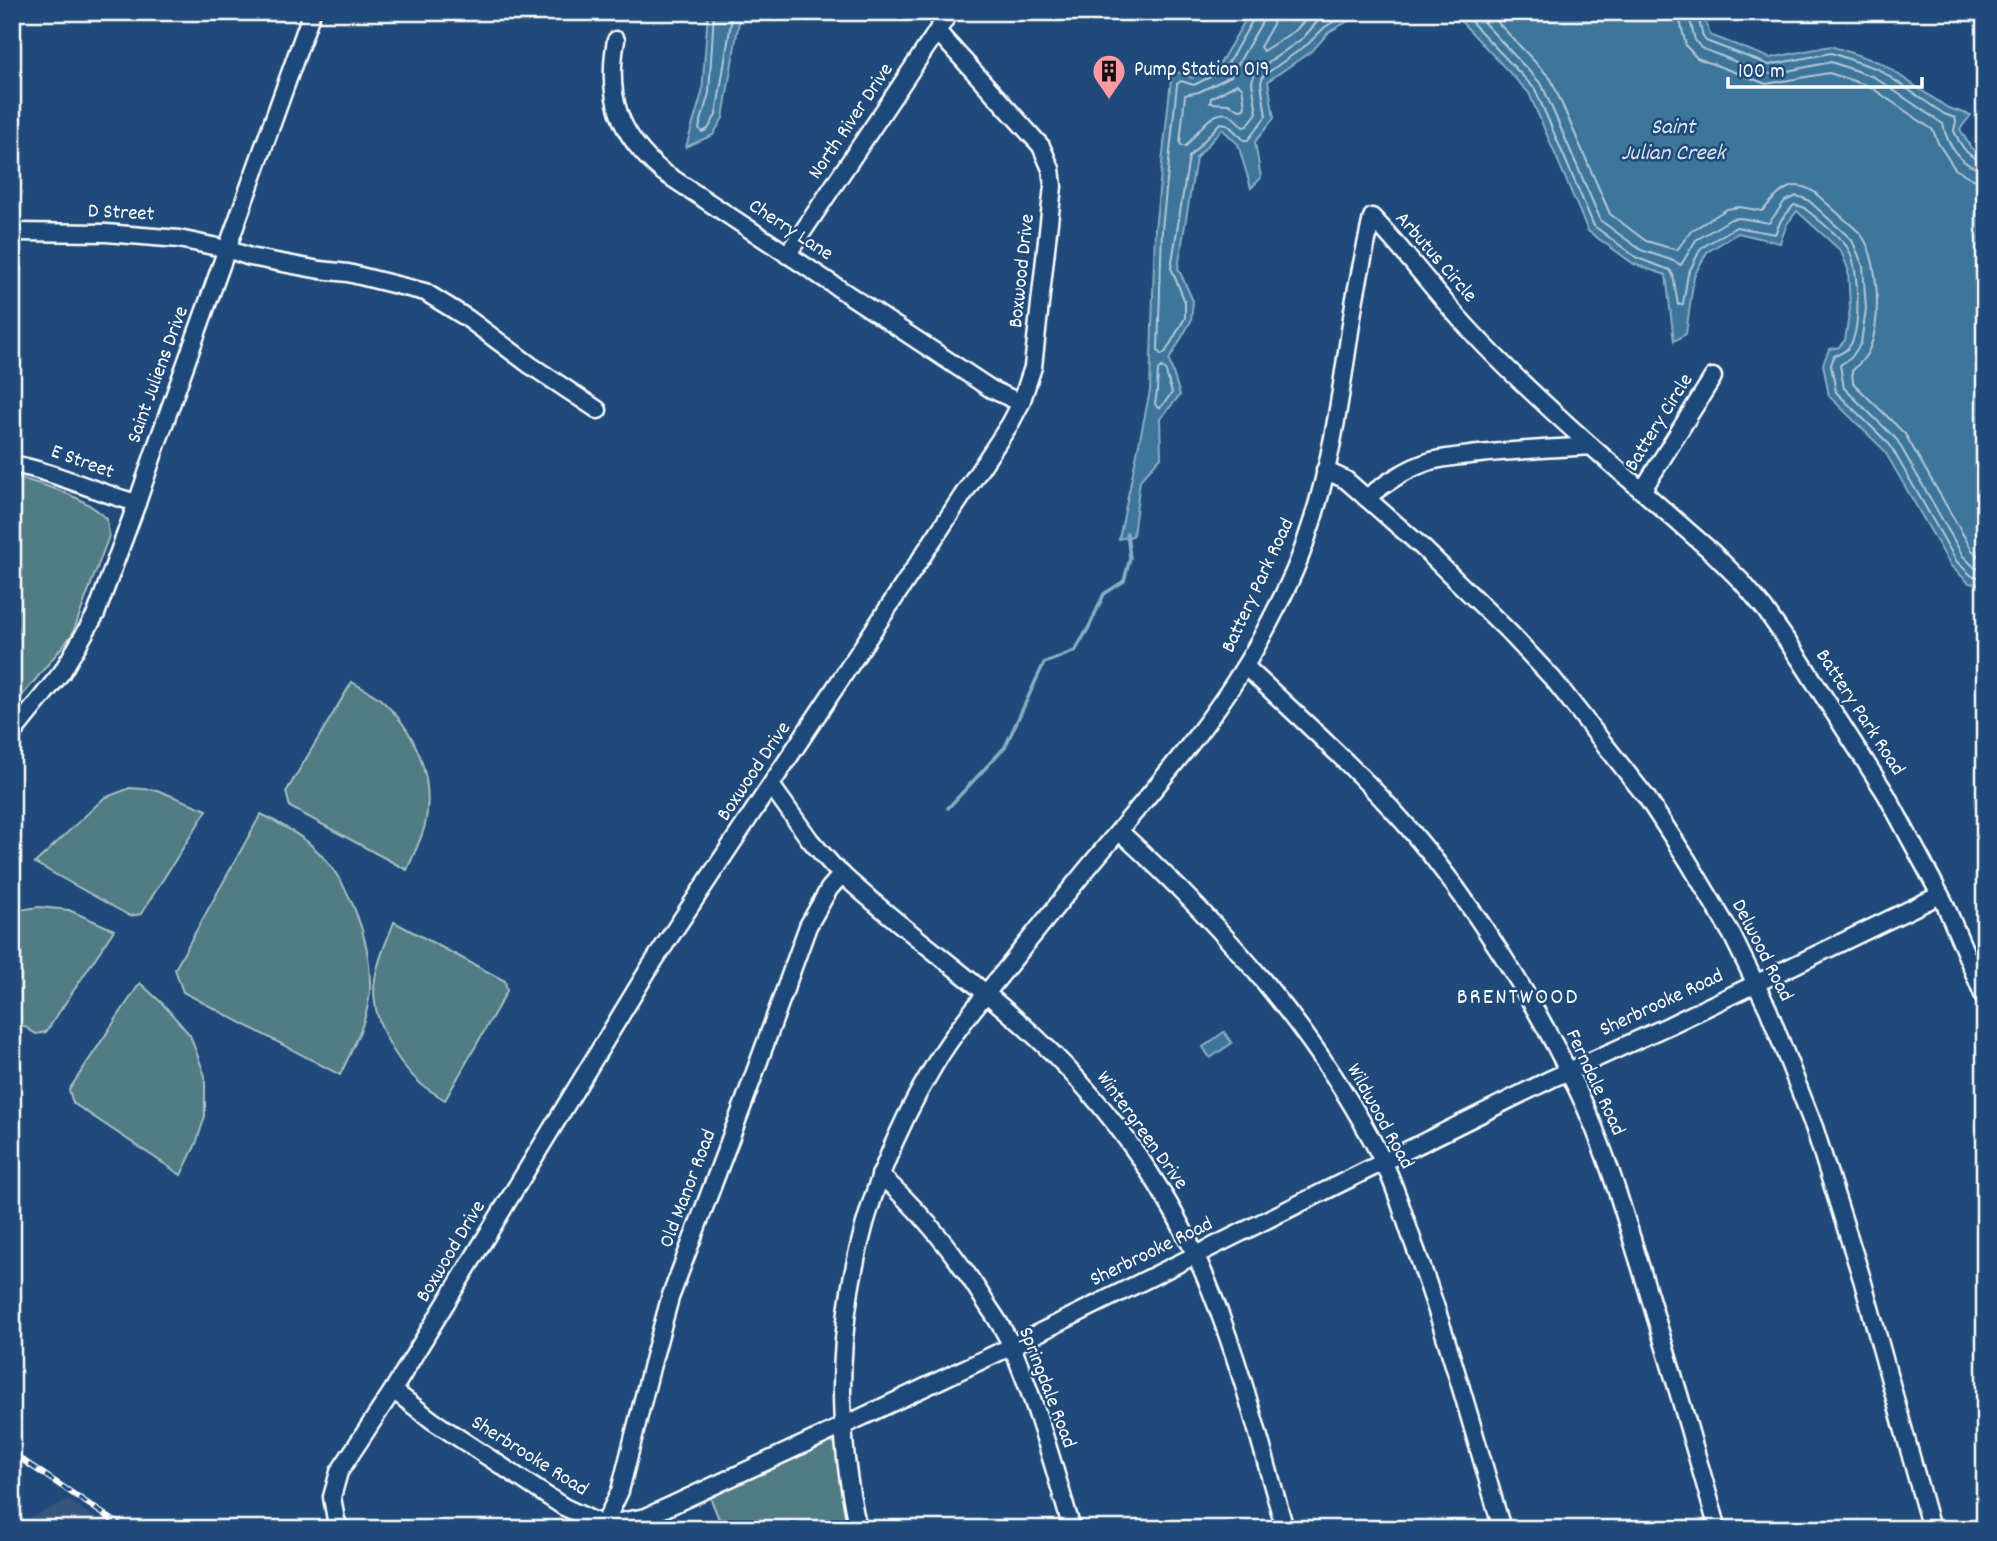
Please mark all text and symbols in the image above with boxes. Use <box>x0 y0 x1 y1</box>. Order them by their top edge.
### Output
scale bar <box>1728 46 1922 90</box>
building icon: Pump Station 019 <box>1090 52 1128 101</box>
place label: Pump Station 019 <box>1134 56 1269 86</box>
street label: North River Drive <box>802 58 902 186</box>
text: 100 m <box>1738 58 1785 88</box>
water label: Saint Julian Creek <box>1621 112 1728 171</box>
street label: Cherry Lane <box>742 192 838 270</box>
street label: D Street <box>87 197 155 231</box>
street label: Arbutus Circle <box>1387 206 1483 310</box>
street label: Boxwood Drive <box>1002 213 1044 329</box>
street label: Saint Juliens Drive <box>120 302 198 448</box>
street label: Battery Circle <box>1618 368 1702 478</box>
street label: E Street <box>46 438 118 488</box>
street label: Battery Park Road <box>1215 514 1303 658</box>
street label: Battery Park Road <box>1807 644 1911 782</box>
street label: Boxwood Drive <box>711 716 799 828</box>
street label: Delwood Road <box>1722 895 1800 1007</box>
street label: Sherbrooke Road <box>1595 962 1729 1046</box>
district label: BRENTWOOD <box>1457 982 1579 1015</box>
street label: Ferndale Road <box>1556 1025 1632 1141</box>
street label: Wildwood Road <box>1338 1059 1420 1175</box>
street label: Wintergreen Drive <box>1087 1065 1195 1197</box>
street label: Old Manor Road <box>653 1125 725 1253</box>
street label: Boxwood Drive <box>410 1195 494 1309</box>
street label: Sherbrooke Road <box>1085 1210 1219 1296</box>
street label: Springdale Road <box>1009 1323 1083 1453</box>
street label: Sherbrooke Road <box>464 1409 594 1505</box>

